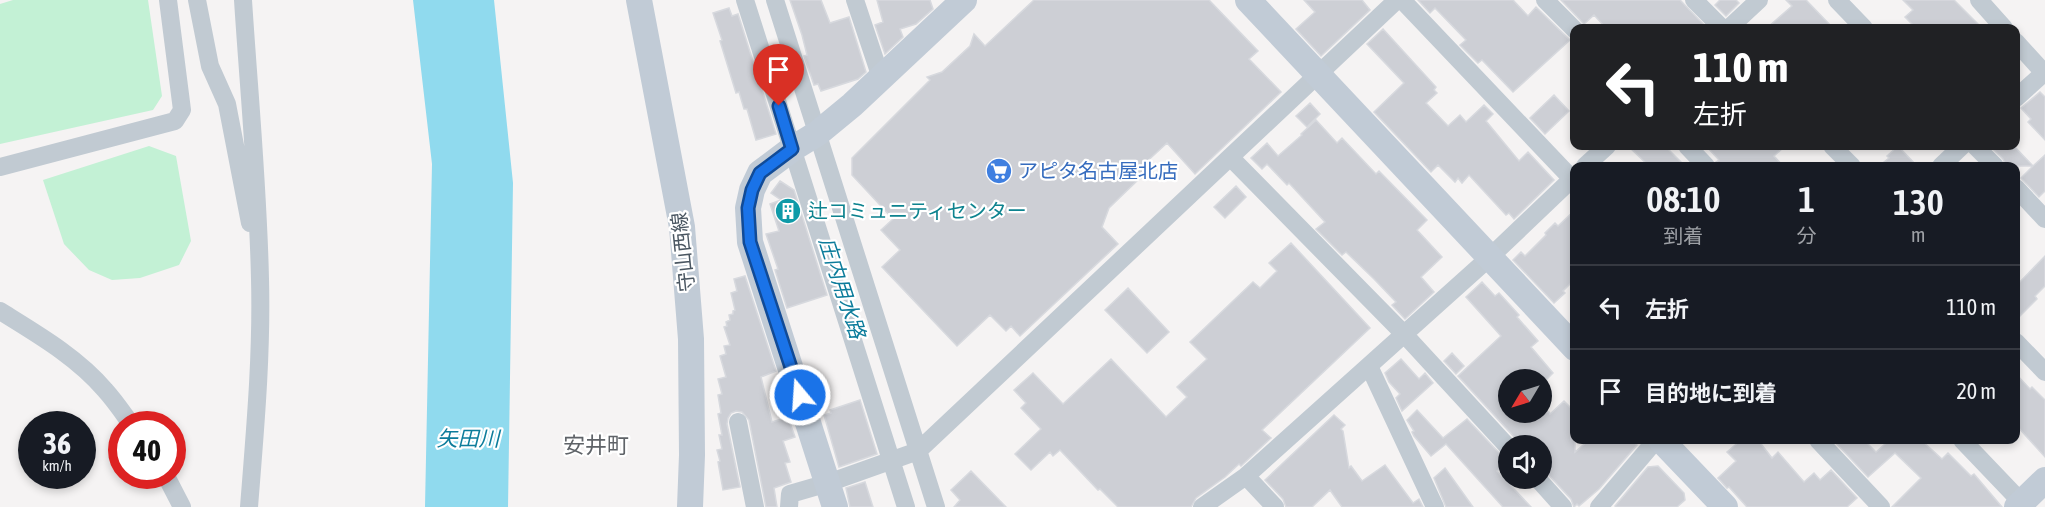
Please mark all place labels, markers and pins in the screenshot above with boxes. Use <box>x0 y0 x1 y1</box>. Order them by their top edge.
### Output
pin <box>753 44 804 106</box>
supermarket icon: アピタ名古屋北店 <box>984 156 1014 186</box>
place label: アピタ名古屋北店 <box>1018 159 1178 182</box>
building icon: 辻コミュニティセンター <box>773 196 803 226</box>
place label: 辻コミュニティセンター <box>808 199 1027 222</box>

